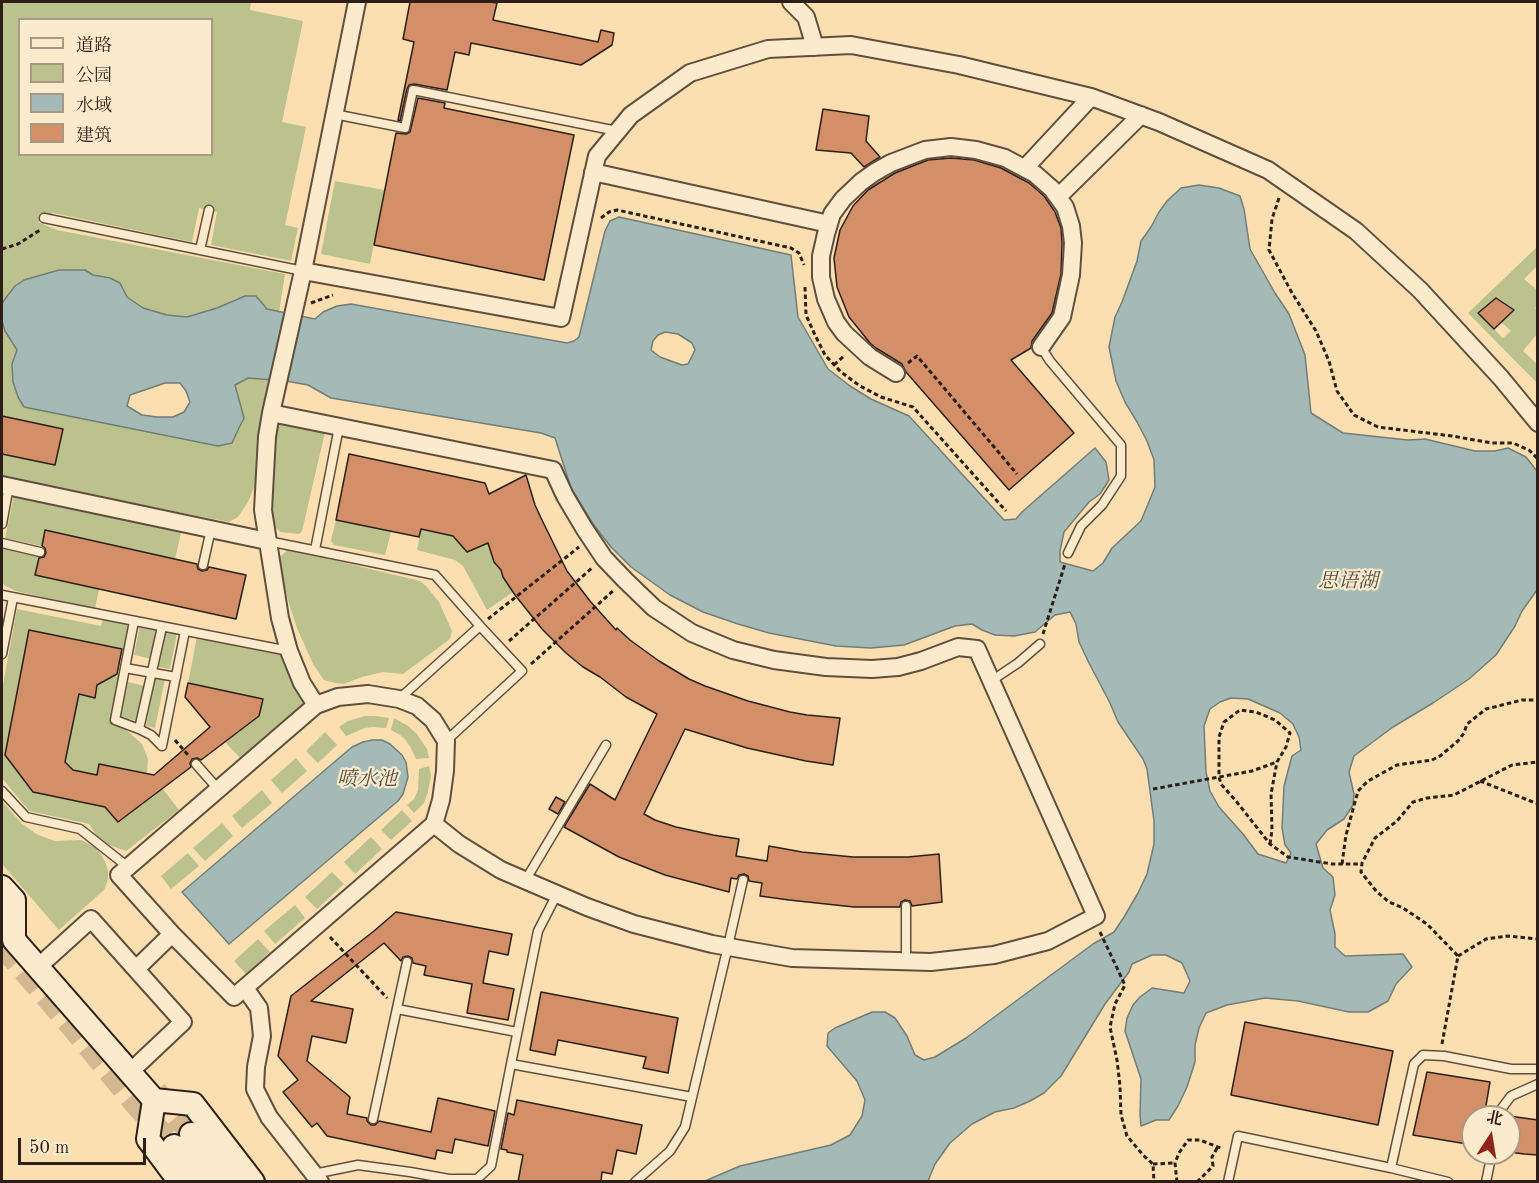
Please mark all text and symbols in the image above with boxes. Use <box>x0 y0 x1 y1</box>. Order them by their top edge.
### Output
legend <box>18 18 213 156</box>
text: 道路 <box>76 37 112 55</box>
text: 公园 <box>76 67 112 85</box>
text: 水域 <box>76 97 112 115</box>
text: 建筑 <box>76 127 112 145</box>
water label: 思语湖 <box>1318 570 1378 594</box>
water label: 喷水池 <box>337 768 397 792</box>
north arrow <box>1461 1105 1521 1165</box>
text: 北 <box>1485 1110 1504 1129</box>
scale bar <box>21 1126 148 1164</box>
text: 50 m <box>29 1139 69 1157</box>

